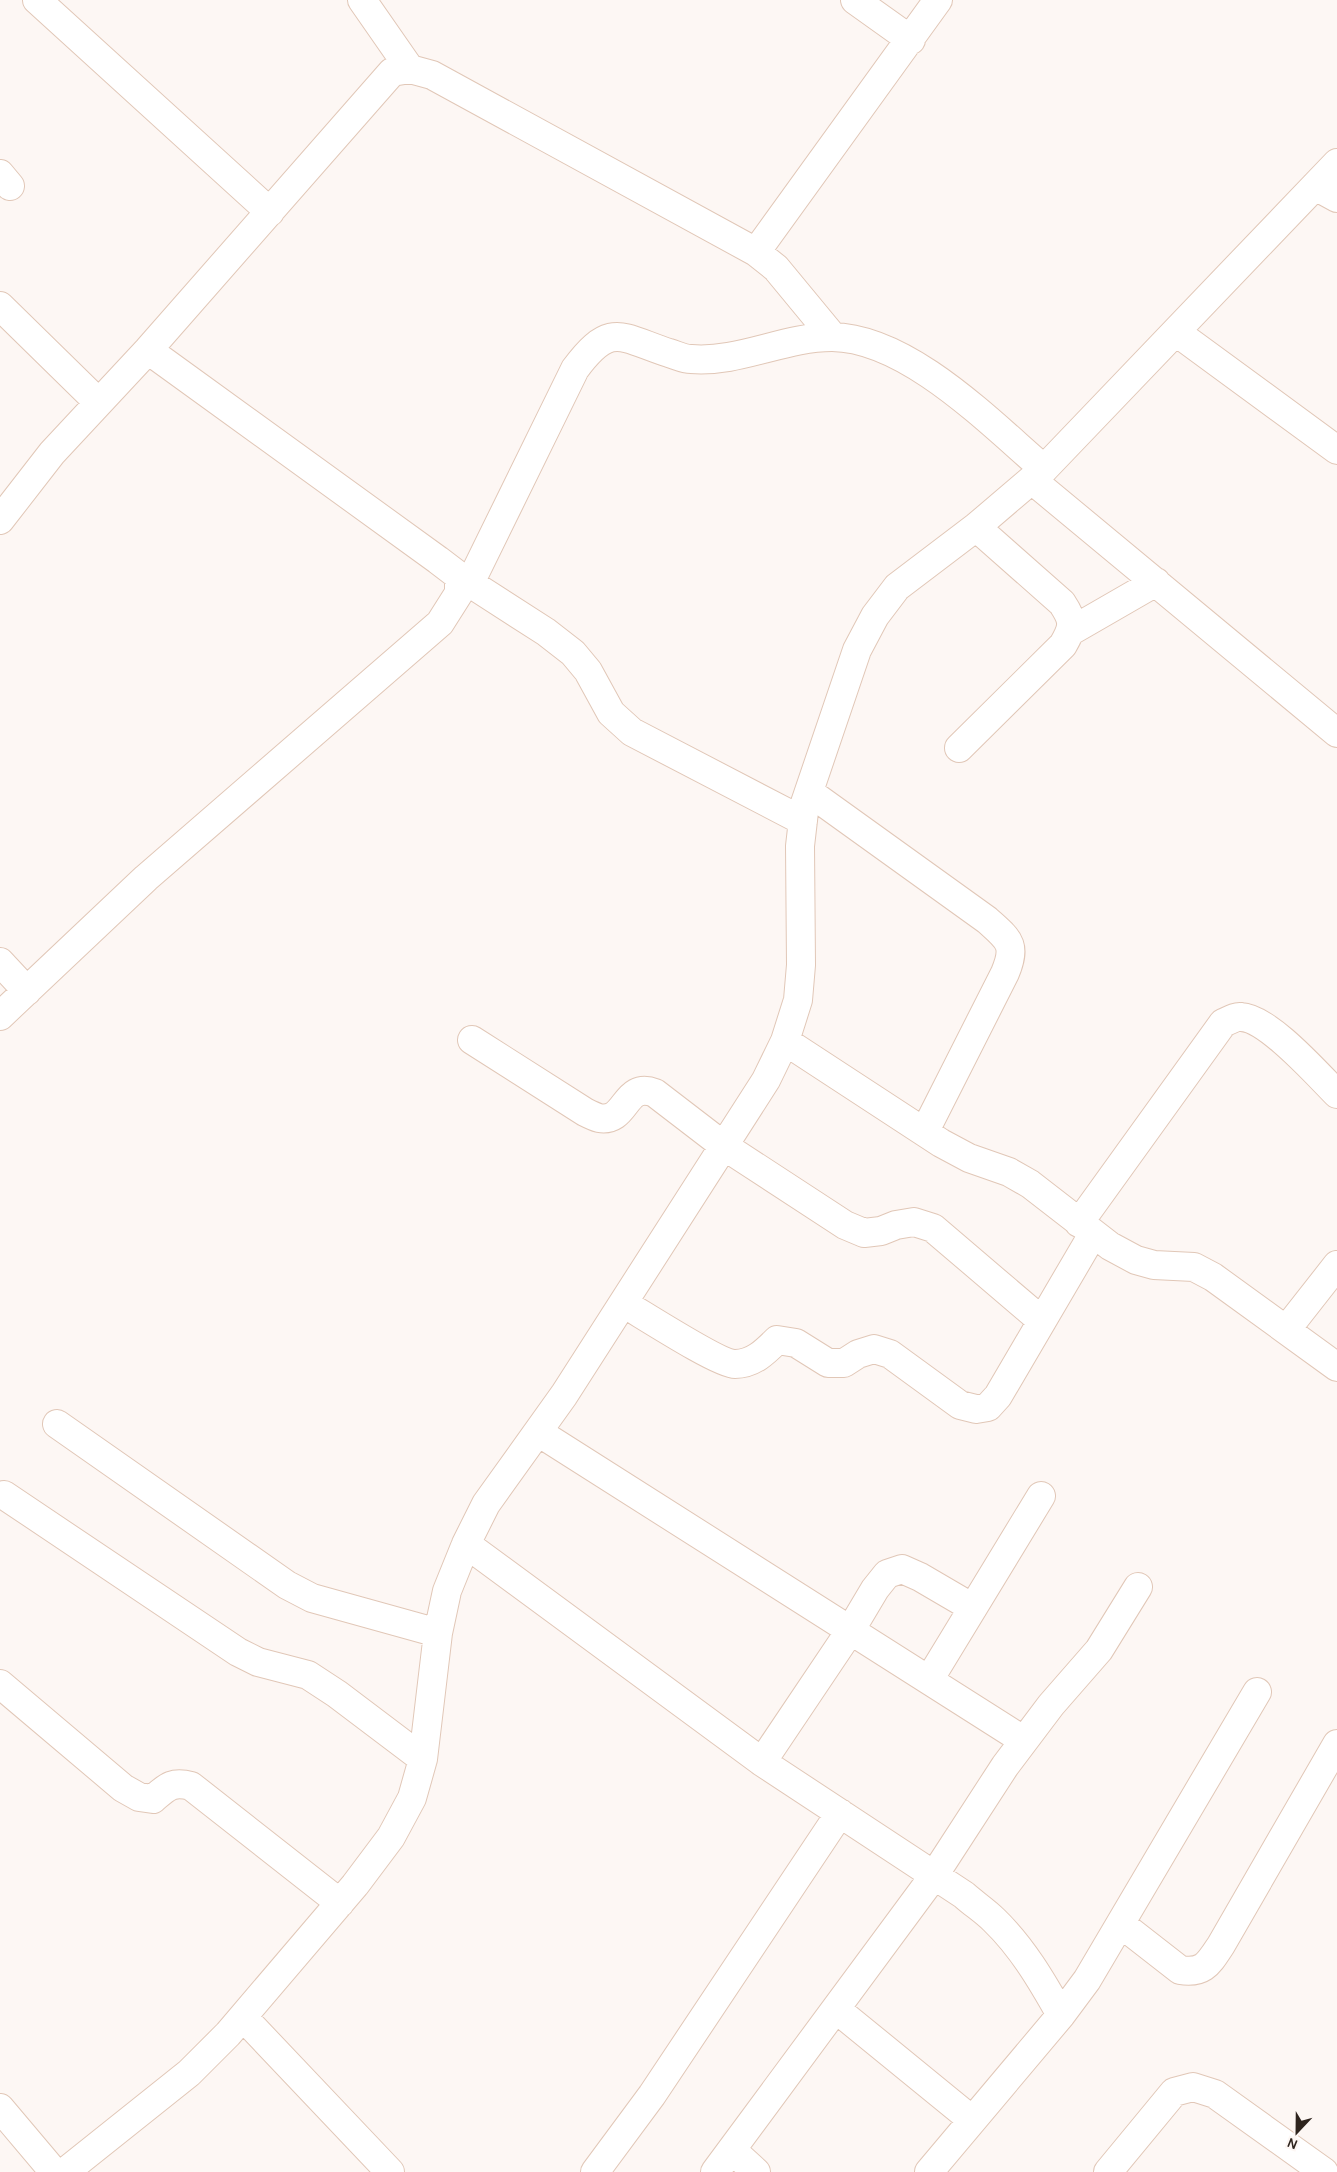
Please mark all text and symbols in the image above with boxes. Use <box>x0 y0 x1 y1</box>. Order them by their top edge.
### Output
north arrow <box>1272 2107 1322 2157</box>
text: N <box>1284 2134 1300 2153</box>

